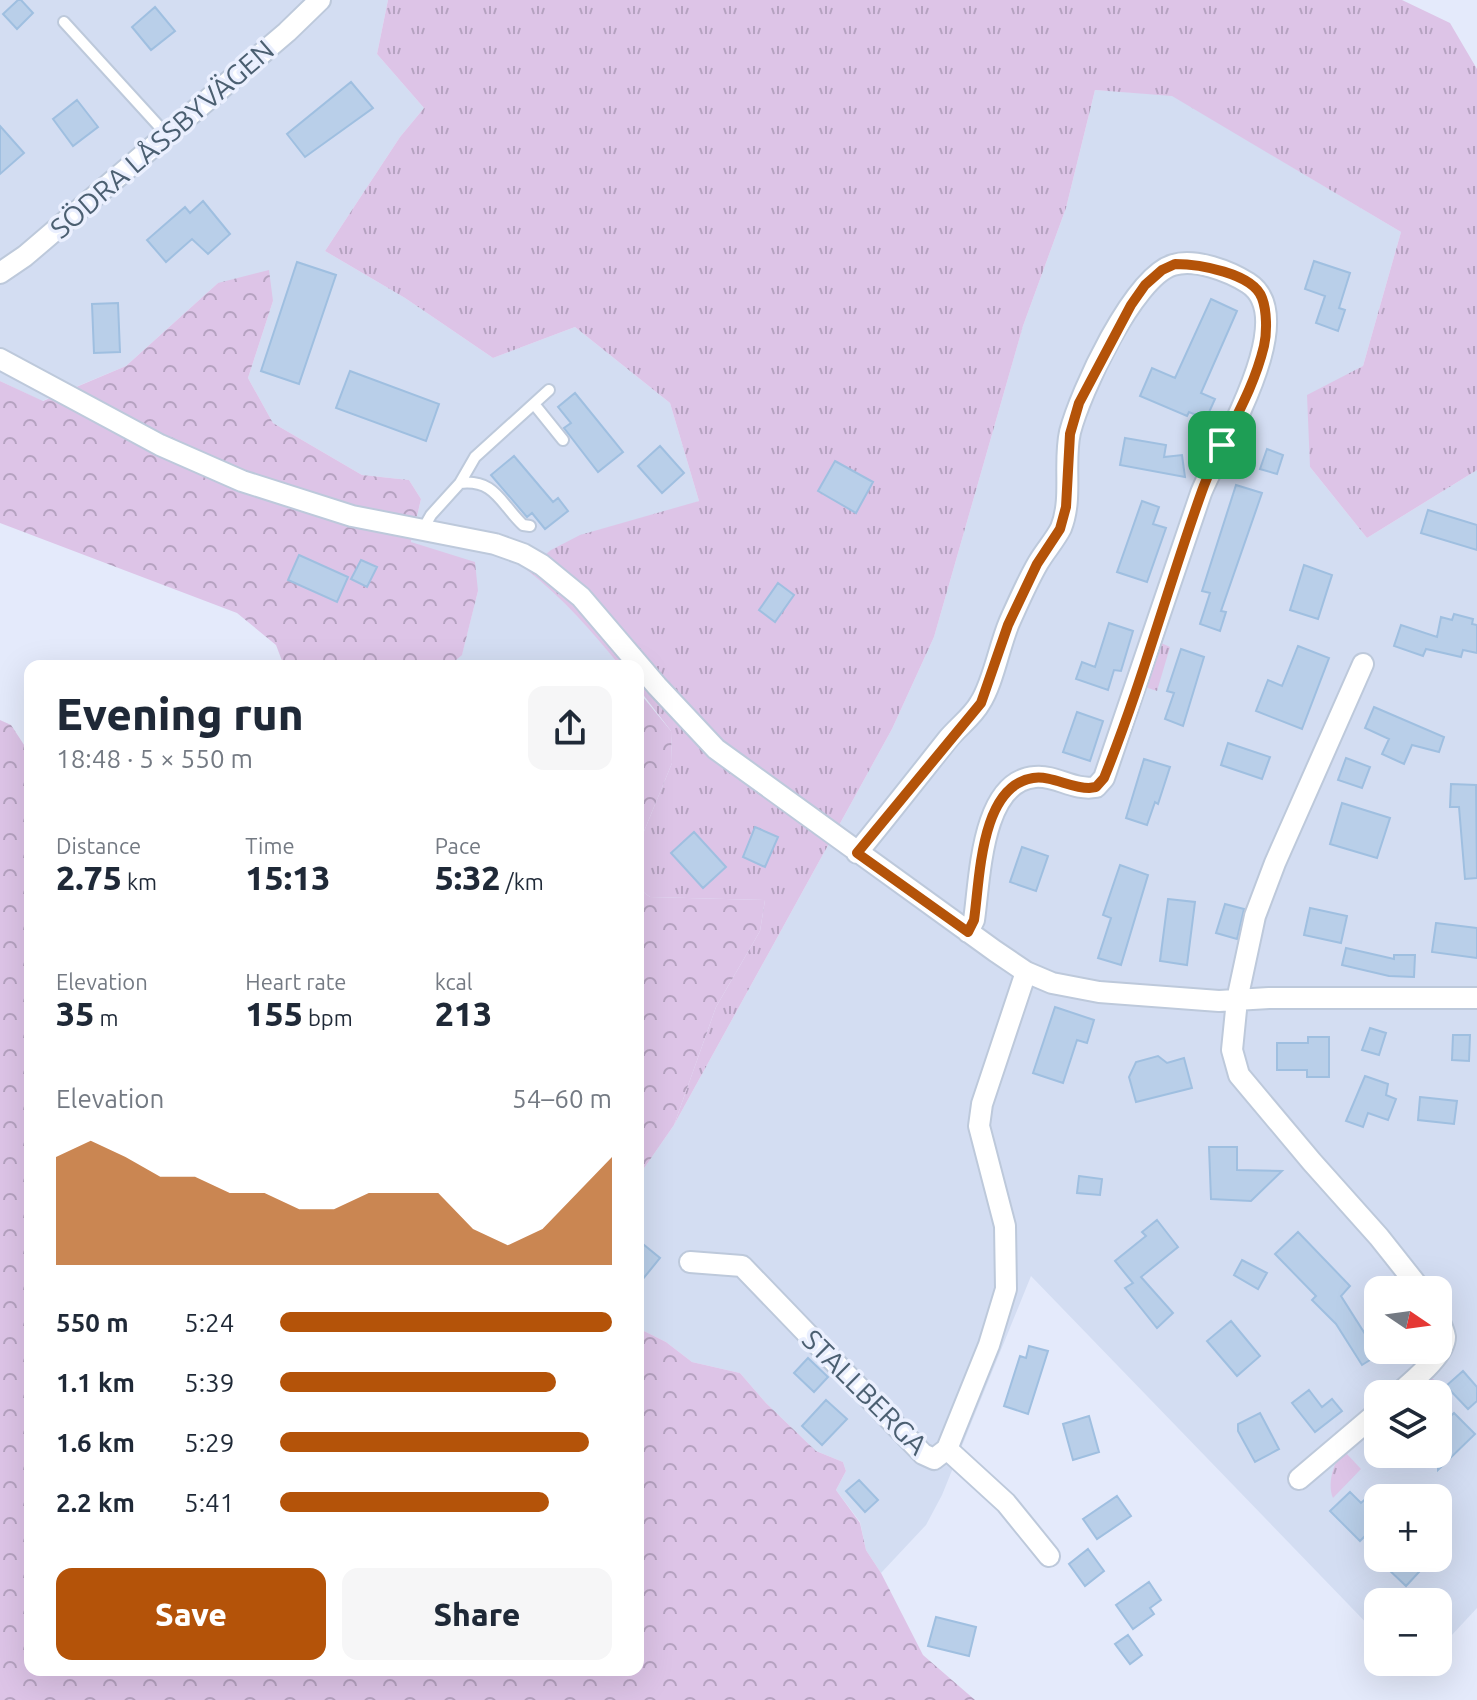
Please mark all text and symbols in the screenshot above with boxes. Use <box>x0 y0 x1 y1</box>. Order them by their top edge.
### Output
street label: SÖDRA LÅSSBYVÄGEN <box>44 33 279 244</box>
pin <box>1188 411 1256 479</box>
icon: arrive <box>1200 423 1244 467</box>
button: share <box>528 686 612 770</box>
text: Evening run <box>56 689 304 738</box>
text: 18:48 · 5 × 550 m <box>56 744 253 773</box>
text: Distance <box>56 833 141 858</box>
text: Time <box>245 833 295 858</box>
text: Pace <box>435 833 481 858</box>
text: 2.75 <box>56 858 122 896</box>
text: 15:13 <box>245 858 330 896</box>
text: 5:32 <box>435 858 501 896</box>
text: km <box>122 869 157 894</box>
text: /km <box>501 869 544 894</box>
text: Elevation <box>56 969 148 994</box>
text: Heart rate <box>245 969 347 994</box>
text: kcal <box>435 969 473 994</box>
text: 35 <box>56 994 94 1032</box>
text: 155 <box>245 994 303 1032</box>
text: 213 <box>435 994 492 1032</box>
text: m <box>94 1005 118 1030</box>
text: bpm <box>303 1005 353 1030</box>
text: Elevation <box>56 1084 164 1113</box>
text: 54–60 m <box>512 1084 612 1113</box>
north arrow <box>1364 1276 1452 1364</box>
map controls <box>1364 1276 1452 1676</box>
text: 550 m <box>56 1308 129 1337</box>
text: 5:24 <box>184 1308 234 1337</box>
street label: STALLBERGA <box>797 1323 934 1460</box>
text: 1.1 km <box>56 1368 135 1397</box>
text: 5:39 <box>184 1368 234 1397</box>
button: layers <box>1364 1380 1452 1468</box>
text: 1.6 km <box>56 1428 135 1457</box>
text: 5:29 <box>184 1428 234 1457</box>
button: + <box>1364 1484 1452 1572</box>
text: 2.2 km <box>56 1488 135 1517</box>
text: 5:41 <box>184 1488 234 1517</box>
button: Save <box>56 1568 326 1660</box>
button: Share <box>342 1568 612 1660</box>
button: − <box>1364 1588 1452 1676</box>

